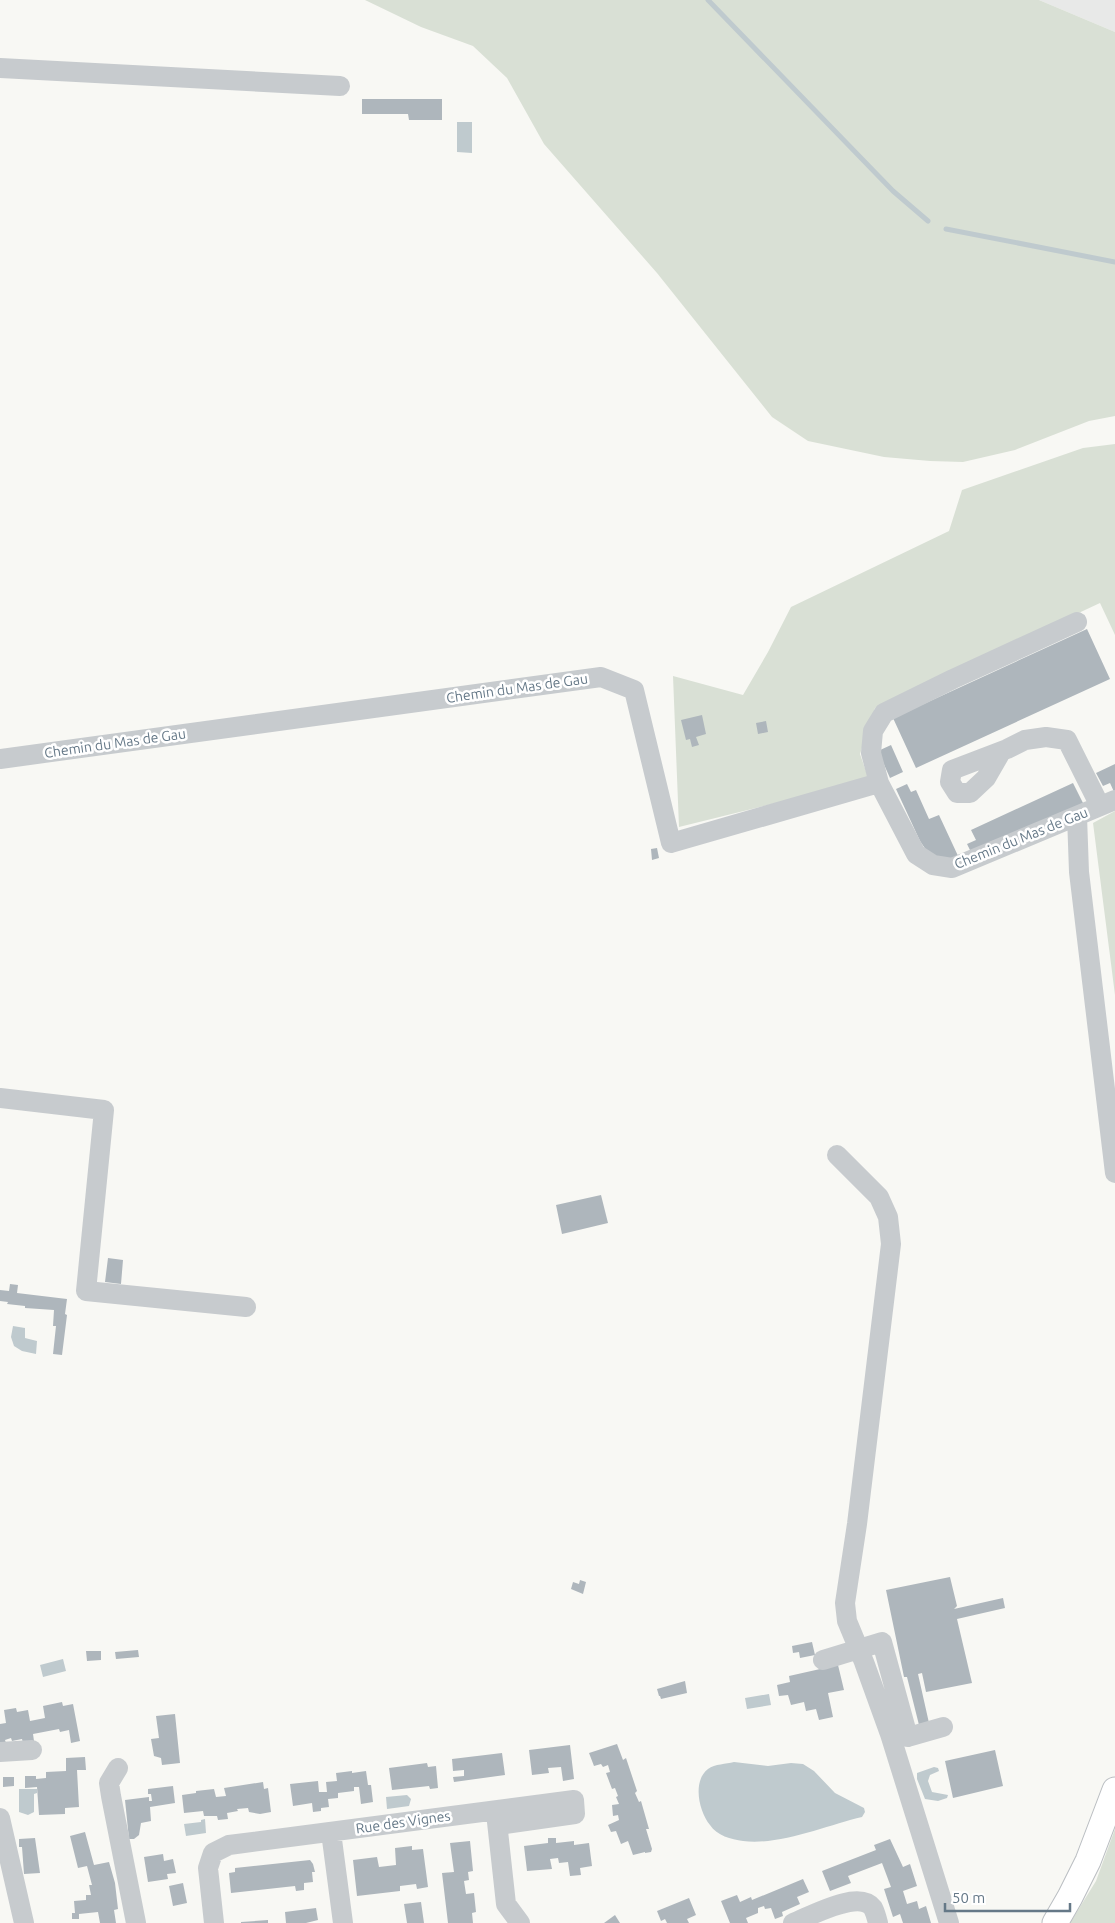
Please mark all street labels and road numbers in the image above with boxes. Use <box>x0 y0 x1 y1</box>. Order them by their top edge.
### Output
street label: Chemin du Mas de Gau <box>445 670 589 706</box>
street label: Chemin du Mas de Gau <box>43 725 187 761</box>
street label: Chemin du Mas de Gau <box>952 804 1090 872</box>
street label: Rue des Vignes <box>355 1807 451 1837</box>

